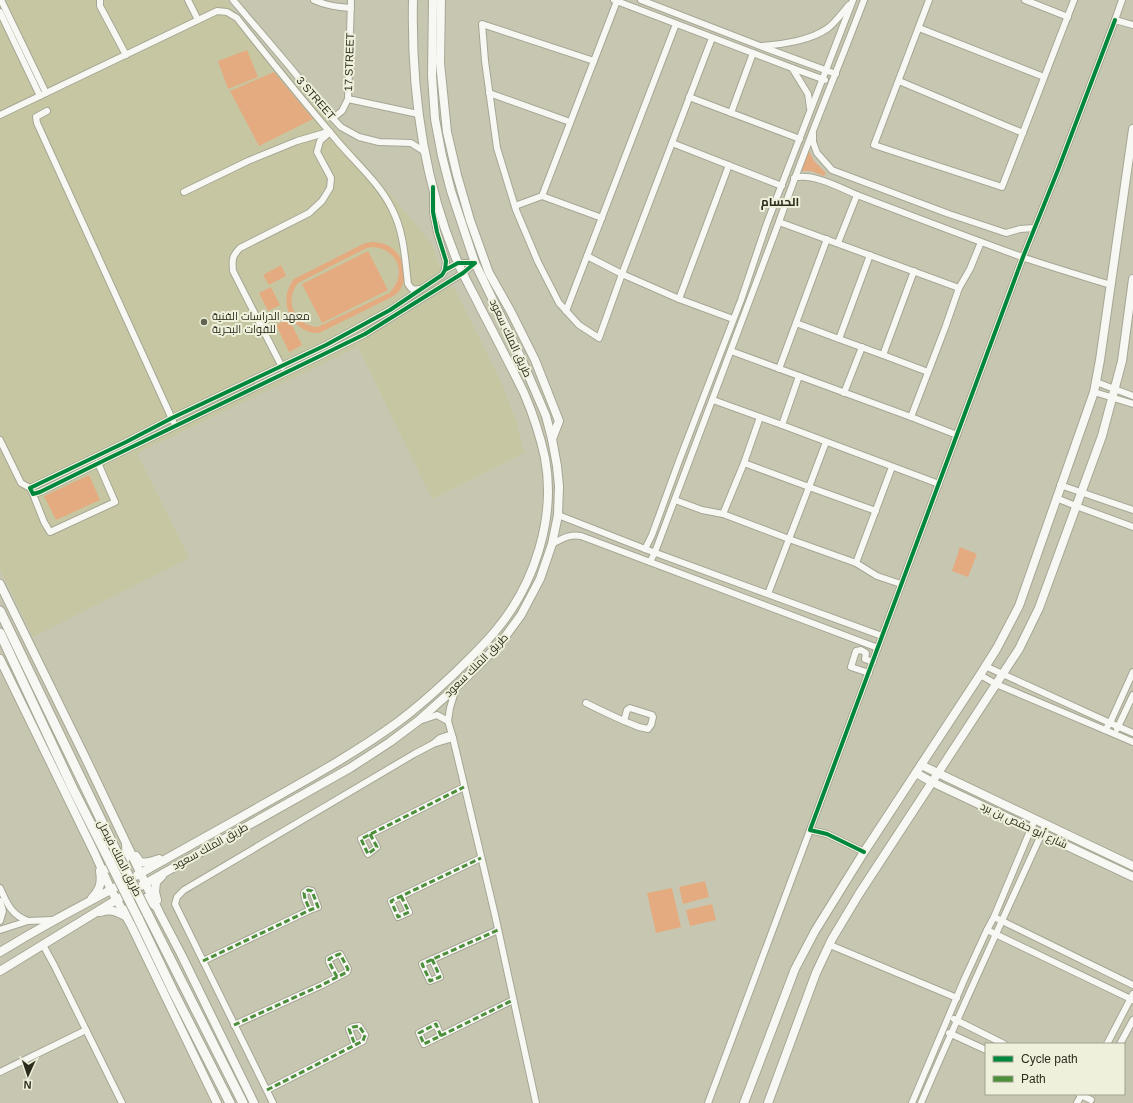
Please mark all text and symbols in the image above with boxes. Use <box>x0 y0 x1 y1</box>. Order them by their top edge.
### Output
street label: 17 STREET <box>342 32 356 92</box>
street label: 3 STREET <box>294 74 338 122</box>
district label: الحسام <box>761 195 799 210</box>
street label: طريق الملك سعود <box>487 297 534 379</box>
place label: معهد الدراسات الفنية للقوات البحرية <box>212 310 310 336</box>
marker: معهد الدراسات الفنية للقوات البحرية <box>199 317 209 327</box>
street label: طريق الملك سعود <box>442 631 511 700</box>
street label: شارع أبو حفص بن برد <box>978 799 1070 852</box>
street label: طريق الملك فيصل <box>95 818 144 899</box>
street label: طريق الملك سعود <box>170 820 250 873</box>
legend <box>985 1043 1125 1095</box>
text: Cycle path <box>1021 1052 1078 1066</box>
north arrow <box>8 1055 48 1095</box>
text: Path <box>1021 1072 1046 1086</box>
text: N <box>23 1079 32 1091</box>

